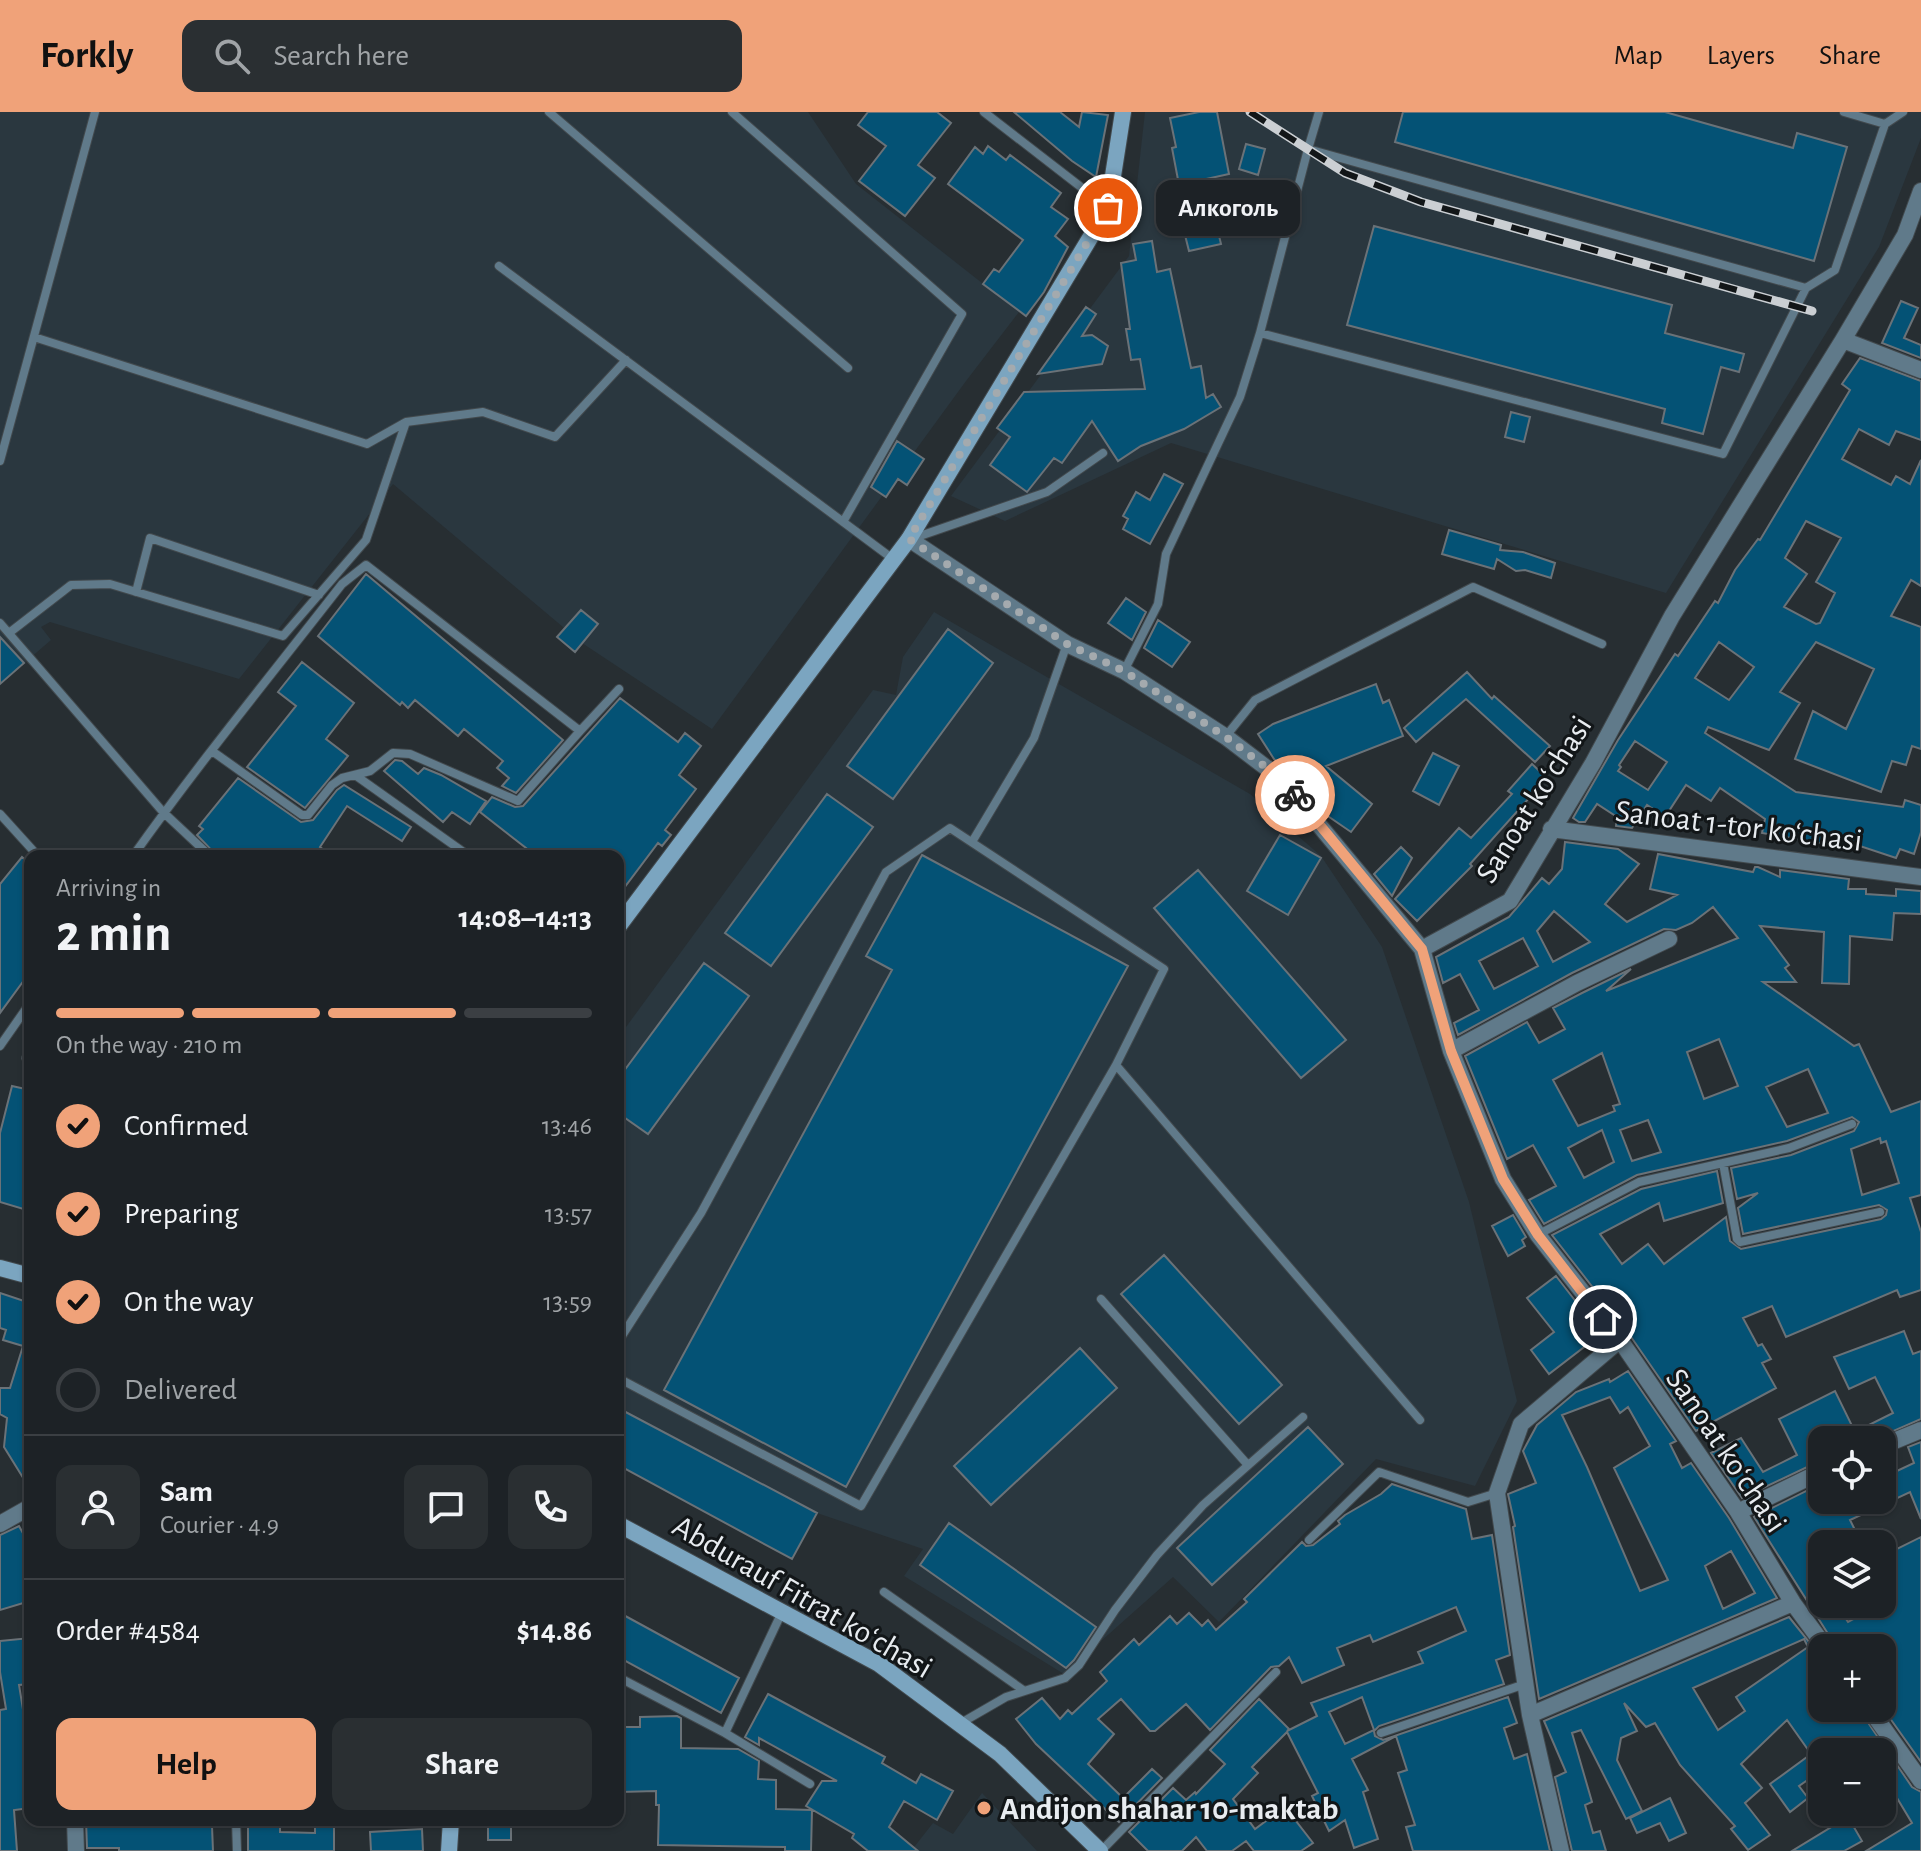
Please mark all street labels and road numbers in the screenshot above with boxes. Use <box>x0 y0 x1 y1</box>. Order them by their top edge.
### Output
street label: Sanoat koʻchasi <box>1470 711 1598 889</box>
street label: Sanoat 1-tor ko‘chasi <box>1614 795 1864 857</box>
street label: Sanoat koʻchasi <box>1660 1363 1793 1538</box>
street label: Abdurauf Fitrat koʻchasi <box>667 1510 938 1684</box>

